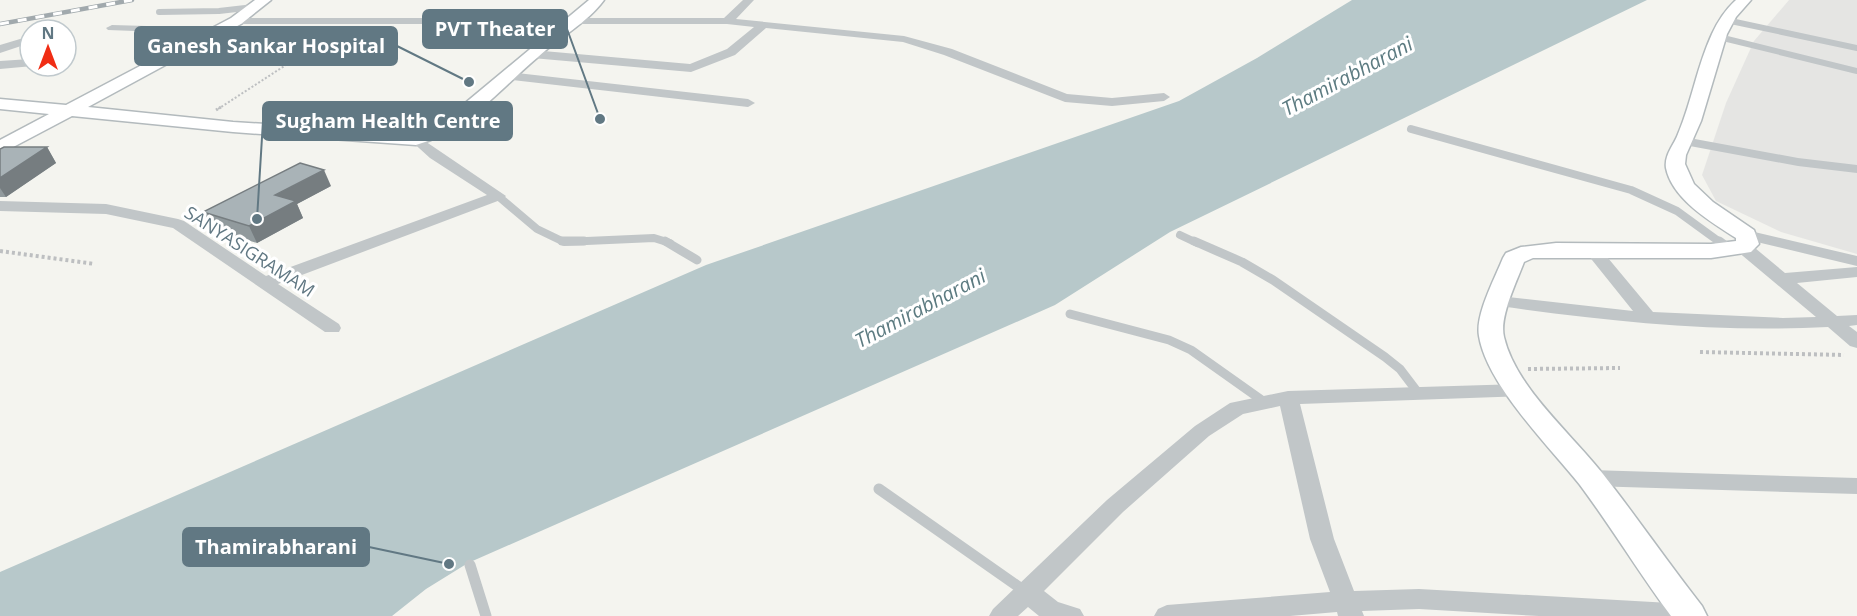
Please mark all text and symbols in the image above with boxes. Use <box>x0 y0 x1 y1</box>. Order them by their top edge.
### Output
callout: PVT Theater <box>423 10 567 48</box>
text: PVT Theater <box>435 15 555 42</box>
north arrow <box>18 18 78 78</box>
text: N <box>41 22 55 44</box>
callout: Ganesh Sankar Hospital <box>135 27 397 65</box>
water label: Thamirabharani <box>1277 30 1418 122</box>
text: Ganesh Sankar Hospital <box>147 32 385 59</box>
callout: Sugham Health Centre <box>263 102 512 140</box>
text: Sugham Health Centre <box>275 107 501 134</box>
street label: SANYASIGRAMAM <box>180 200 320 302</box>
water label: Thamirabharani <box>850 262 991 354</box>
callout: Thamirabharani <box>183 528 369 566</box>
text: Thamirabharani <box>195 533 357 560</box>

